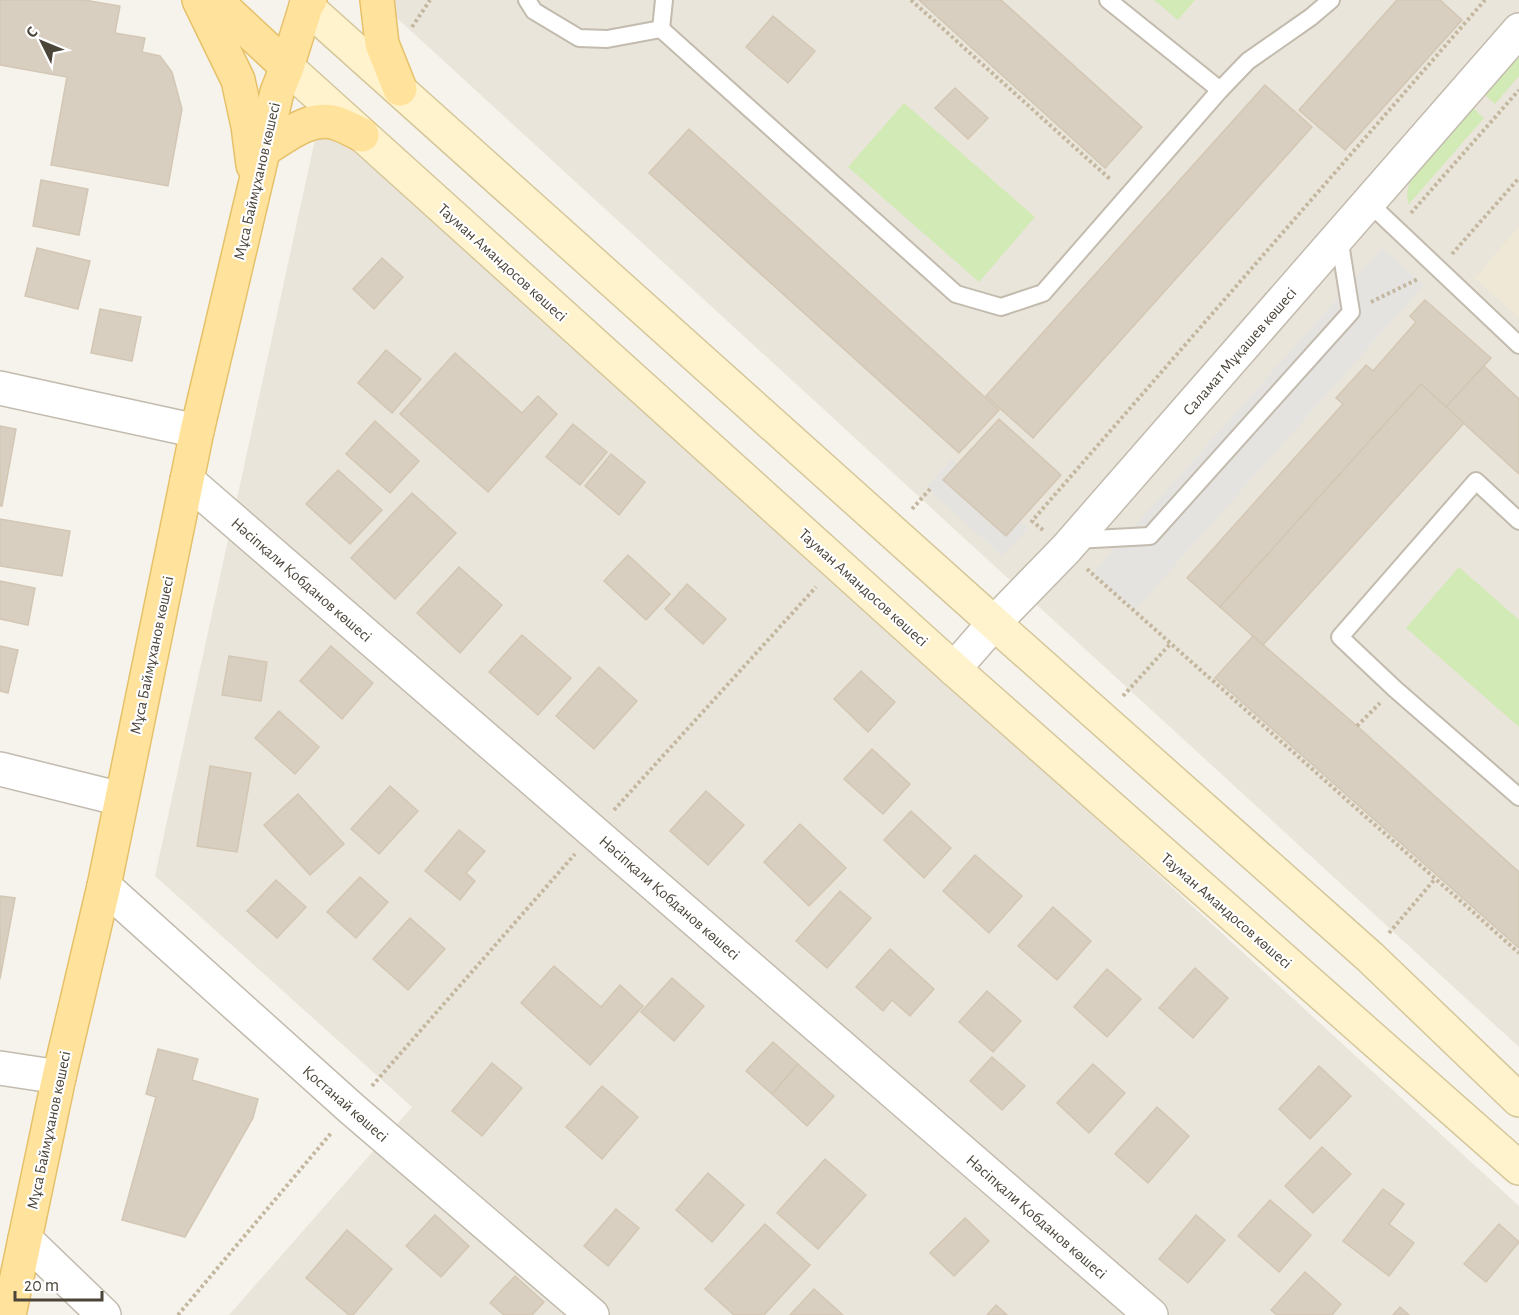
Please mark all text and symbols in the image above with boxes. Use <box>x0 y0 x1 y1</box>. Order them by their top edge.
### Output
north arrow <box>12 12 72 72</box>
text: С <box>23 24 41 41</box>
street label: Мұса Баймұханов көшесі <box>231 101 283 262</box>
street label: Тауман Амандосов көшесі <box>434 201 570 325</box>
street label: Саламат Мұқашев көшесі <box>1180 285 1299 419</box>
street label: Нәсіпқали Қобданов көшесі <box>228 515 375 645</box>
street label: Тауман Амандосов көшесі <box>795 526 931 650</box>
street label: Мұса Баймұханов көшесі <box>127 575 177 736</box>
street label: Нәсіпқали Қобданов көшесі <box>596 833 743 963</box>
street label: Тауман Амандосов көшесі <box>1157 850 1295 972</box>
street label: Мұса Баймұханов көшесі <box>24 1050 74 1211</box>
street label: Қостанай көшесі <box>300 1063 391 1145</box>
street label: Нәсіпқали Қобданов көшесі <box>963 1152 1110 1282</box>
scale bar <box>15 1264 102 1302</box>
text: 20 m <box>24 1277 59 1295</box>

